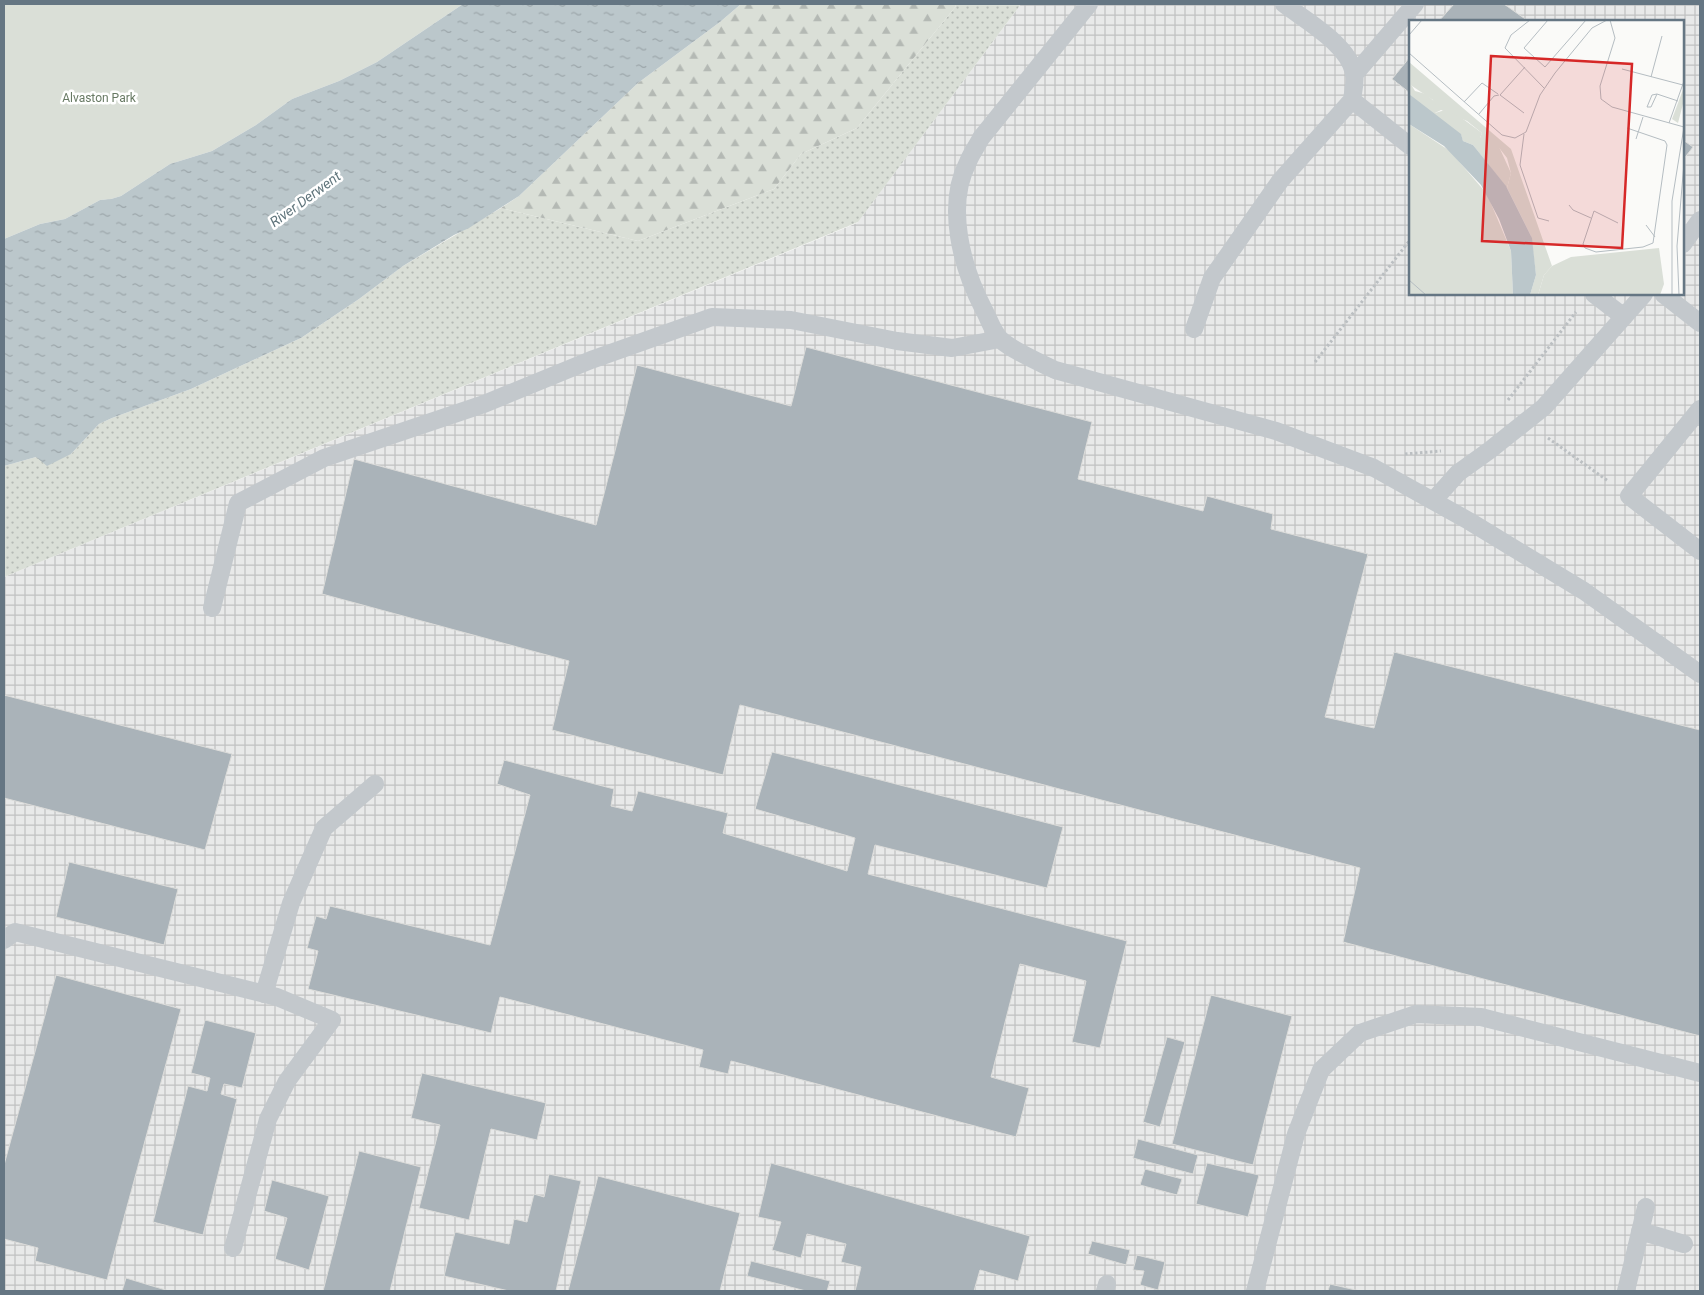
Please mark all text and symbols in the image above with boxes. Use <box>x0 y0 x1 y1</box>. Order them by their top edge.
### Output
inset map <box>1409 20 1684 295</box>
park label: Alvaston Park <box>62 91 137 105</box>
water label: River Derwent <box>266 168 344 230</box>

